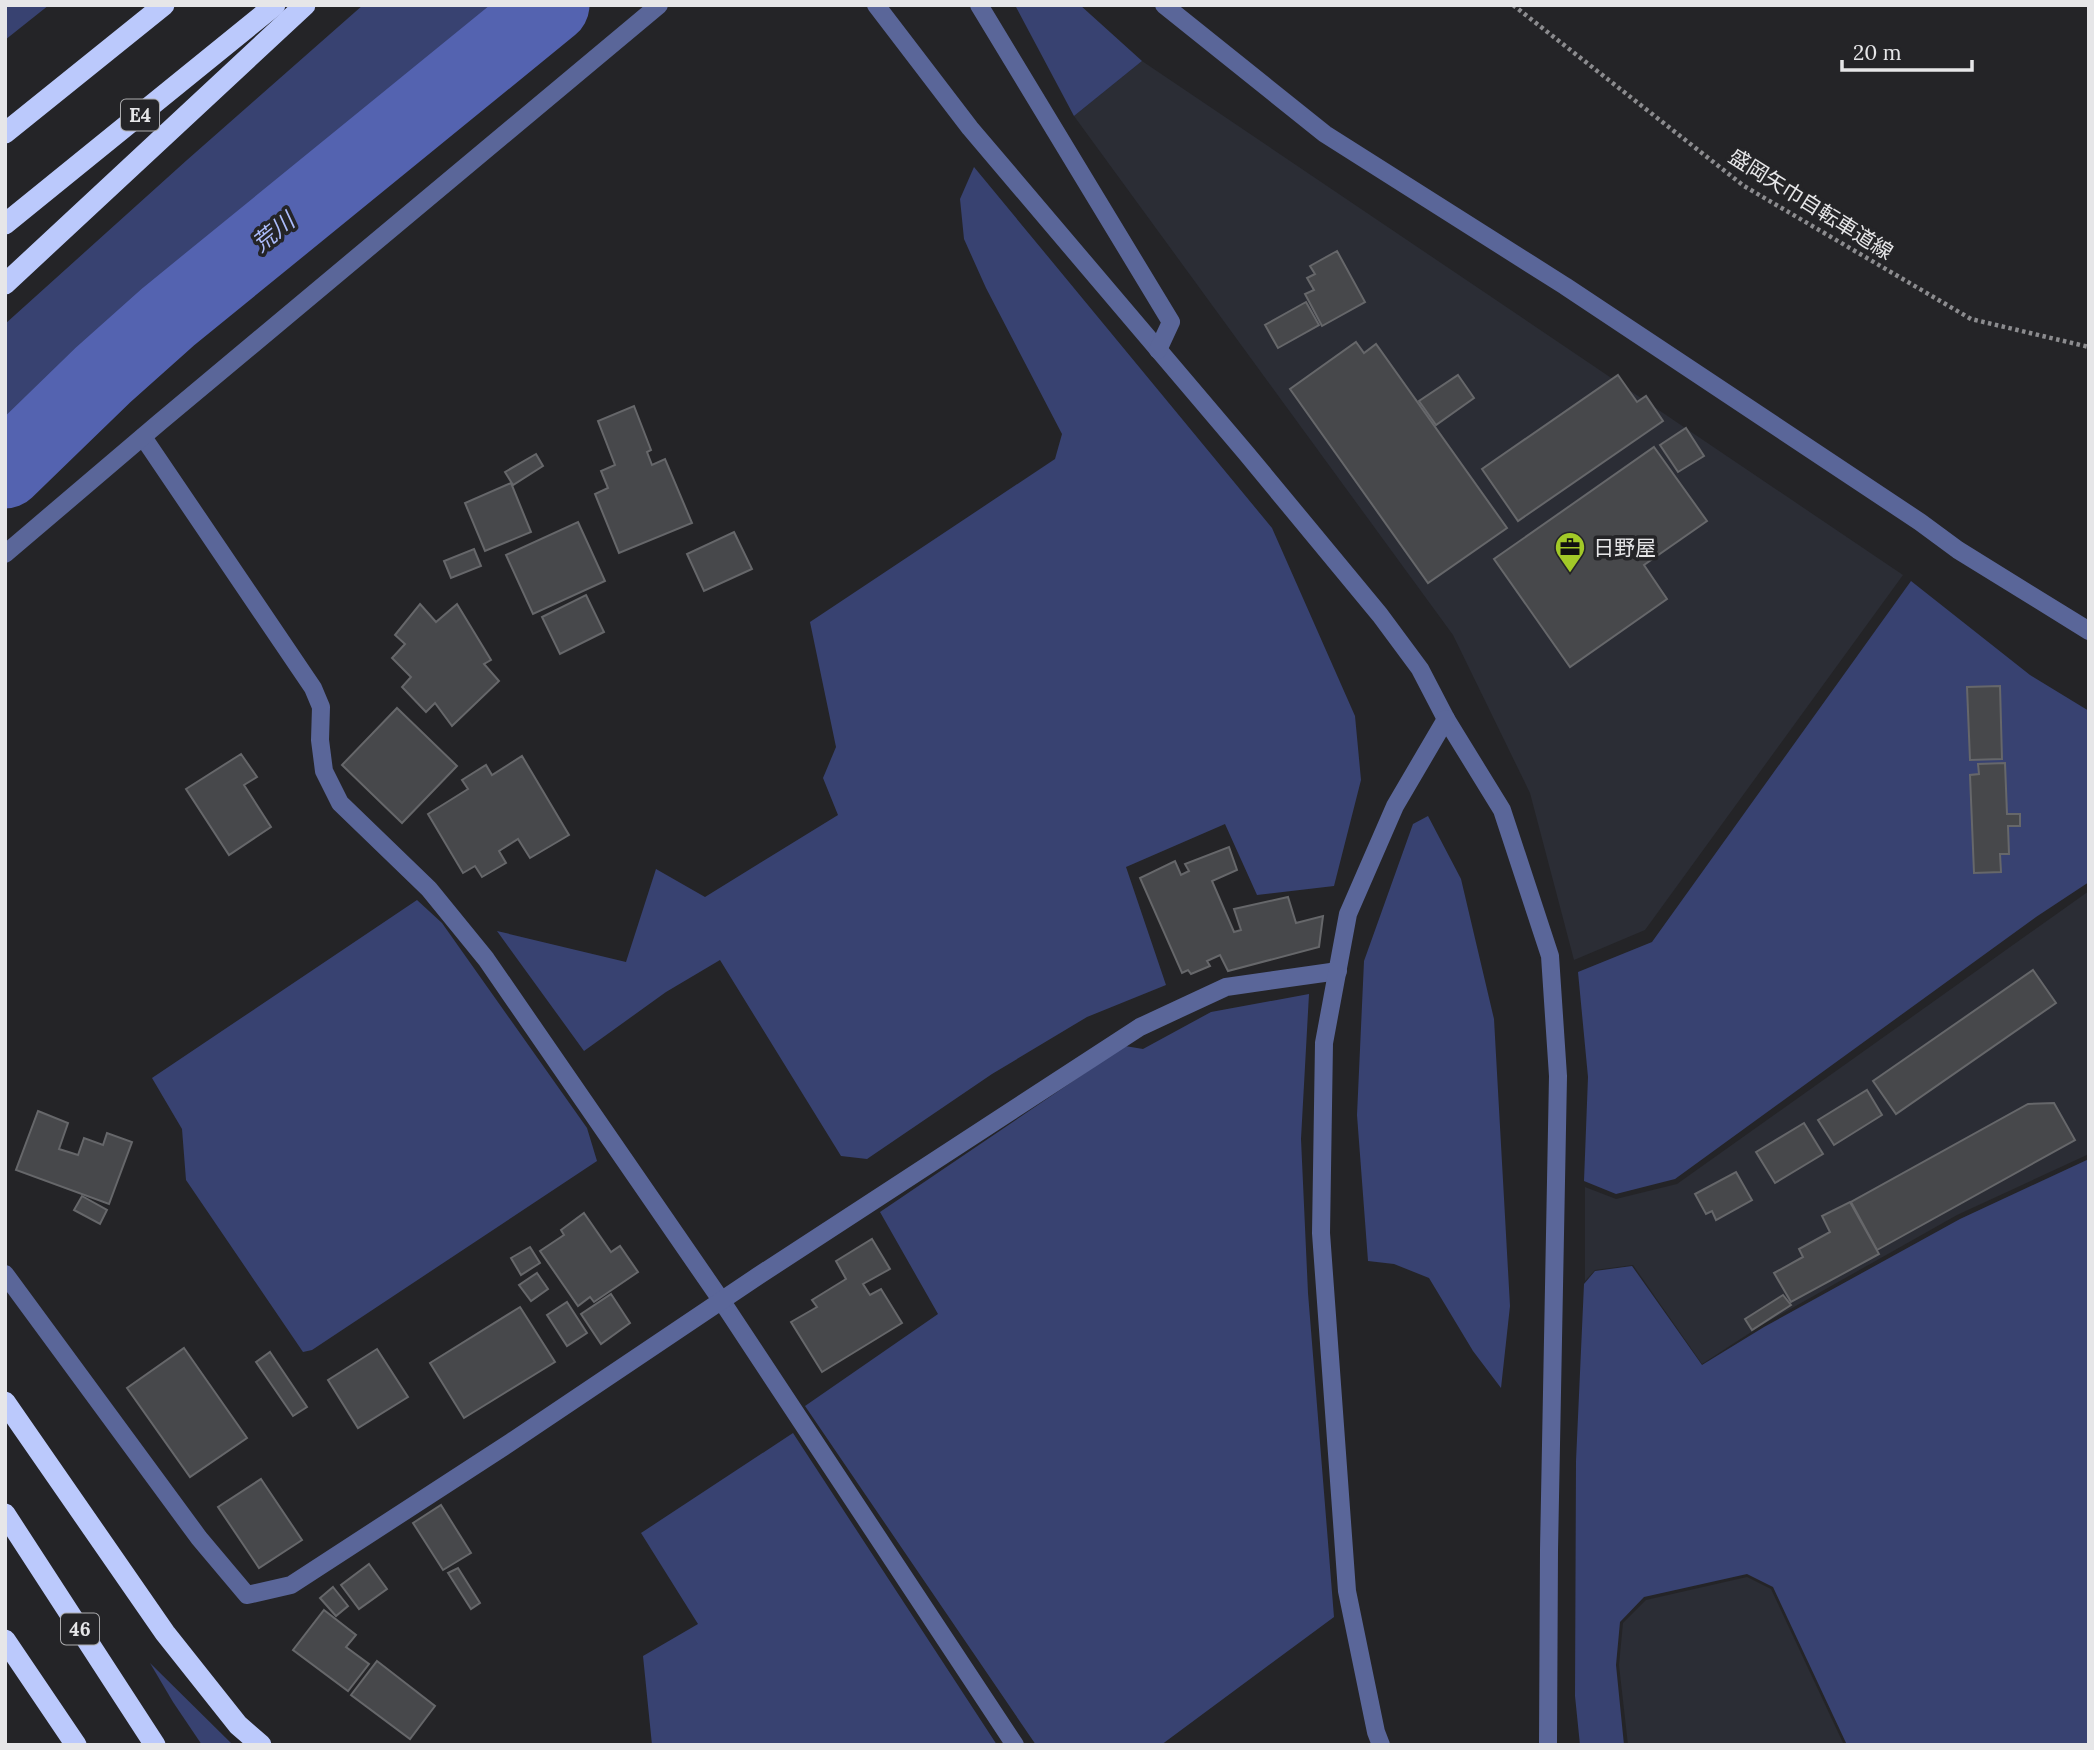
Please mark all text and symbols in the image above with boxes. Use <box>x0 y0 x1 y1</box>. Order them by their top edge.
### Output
scale bar <box>1842 28 1972 72</box>
text: 20 m <box>1853 39 1902 66</box>
road number: E4 <box>121 99 159 130</box>
street label: 盛岡矢巾自転車道線 <box>1724 142 1898 266</box>
water label: 荒川 <box>246 204 302 258</box>
office icon: 日野屋 <box>1553 530 1587 574</box>
place label: 日野屋 <box>1593 534 1656 561</box>
road number: 46 <box>61 1614 99 1644</box>

